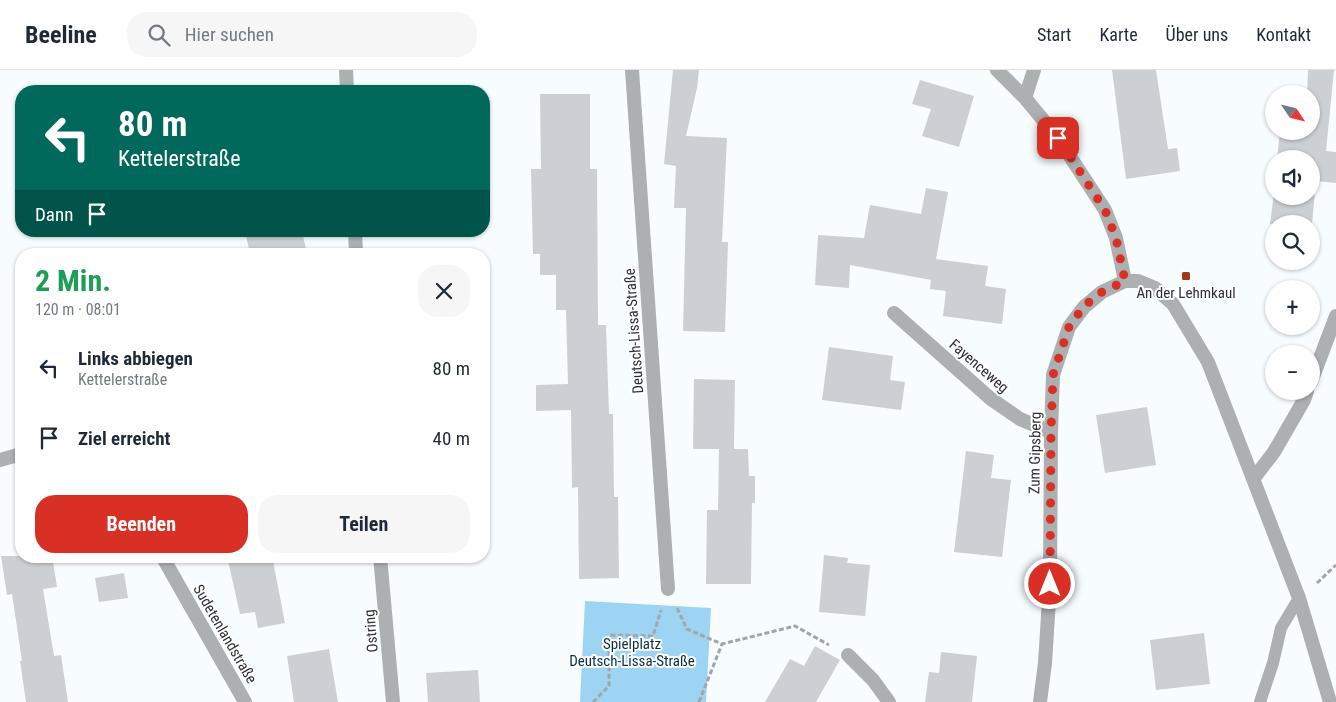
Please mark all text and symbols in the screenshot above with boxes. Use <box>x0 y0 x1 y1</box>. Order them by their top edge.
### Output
search box <box>127 12 477 57</box>
text: Beeline <box>25 21 97 49</box>
icon: search <box>145 21 173 49</box>
text: Hier suchen <box>185 23 274 46</box>
text: Start <box>1037 24 1071 45</box>
text: Karte <box>1099 24 1138 45</box>
text: Über uns <box>1166 24 1228 45</box>
text: Kontakt <box>1256 24 1311 45</box>
north arrow <box>1265 85 1320 140</box>
map controls <box>1265 85 1320 400</box>
text: 80 m <box>118 104 187 145</box>
icon: left <box>35 105 100 170</box>
pin <box>1037 117 1079 159</box>
icon: arrive <box>1044 124 1072 152</box>
text: Kettelerstraße <box>118 146 241 171</box>
button: sound <box>1265 150 1320 205</box>
icon: arrive <box>83 200 111 228</box>
text: Dann <box>35 203 73 226</box>
button: search <box>1265 215 1320 270</box>
text: 2 Min. <box>35 263 111 298</box>
button: close <box>418 265 470 317</box>
street label: Deutsch-Lissa-Straße <box>621 268 647 394</box>
marker: An der Lehmkaul <box>1180 270 1192 282</box>
button: + <box>1265 280 1320 335</box>
place label: An der Lehmkaul <box>1136 284 1236 302</box>
text: 120 m · 08:01 <box>35 300 121 319</box>
street label: Fayenceweg <box>946 335 1012 397</box>
button: − <box>1265 345 1320 400</box>
text: Links abbiegen <box>78 347 193 370</box>
icon: left <box>35 354 63 382</box>
text: 80 m <box>433 357 470 380</box>
text: Kettelerstraße <box>78 370 167 389</box>
street label: Zum Gipsberg <box>1025 412 1045 494</box>
icon: arrive <box>35 424 63 452</box>
text: Ziel erreicht <box>78 427 170 450</box>
text: 40 m <box>433 427 470 450</box>
button: Beenden <box>35 495 248 553</box>
button: Teilen <box>258 495 470 553</box>
position arrow <box>1023 557 1075 609</box>
street label: Sudetenlandstraße <box>189 581 261 687</box>
street label: Ostring <box>360 609 382 653</box>
park label: Spielplatz Deutsch-Lissa-Straße <box>569 635 695 670</box>

